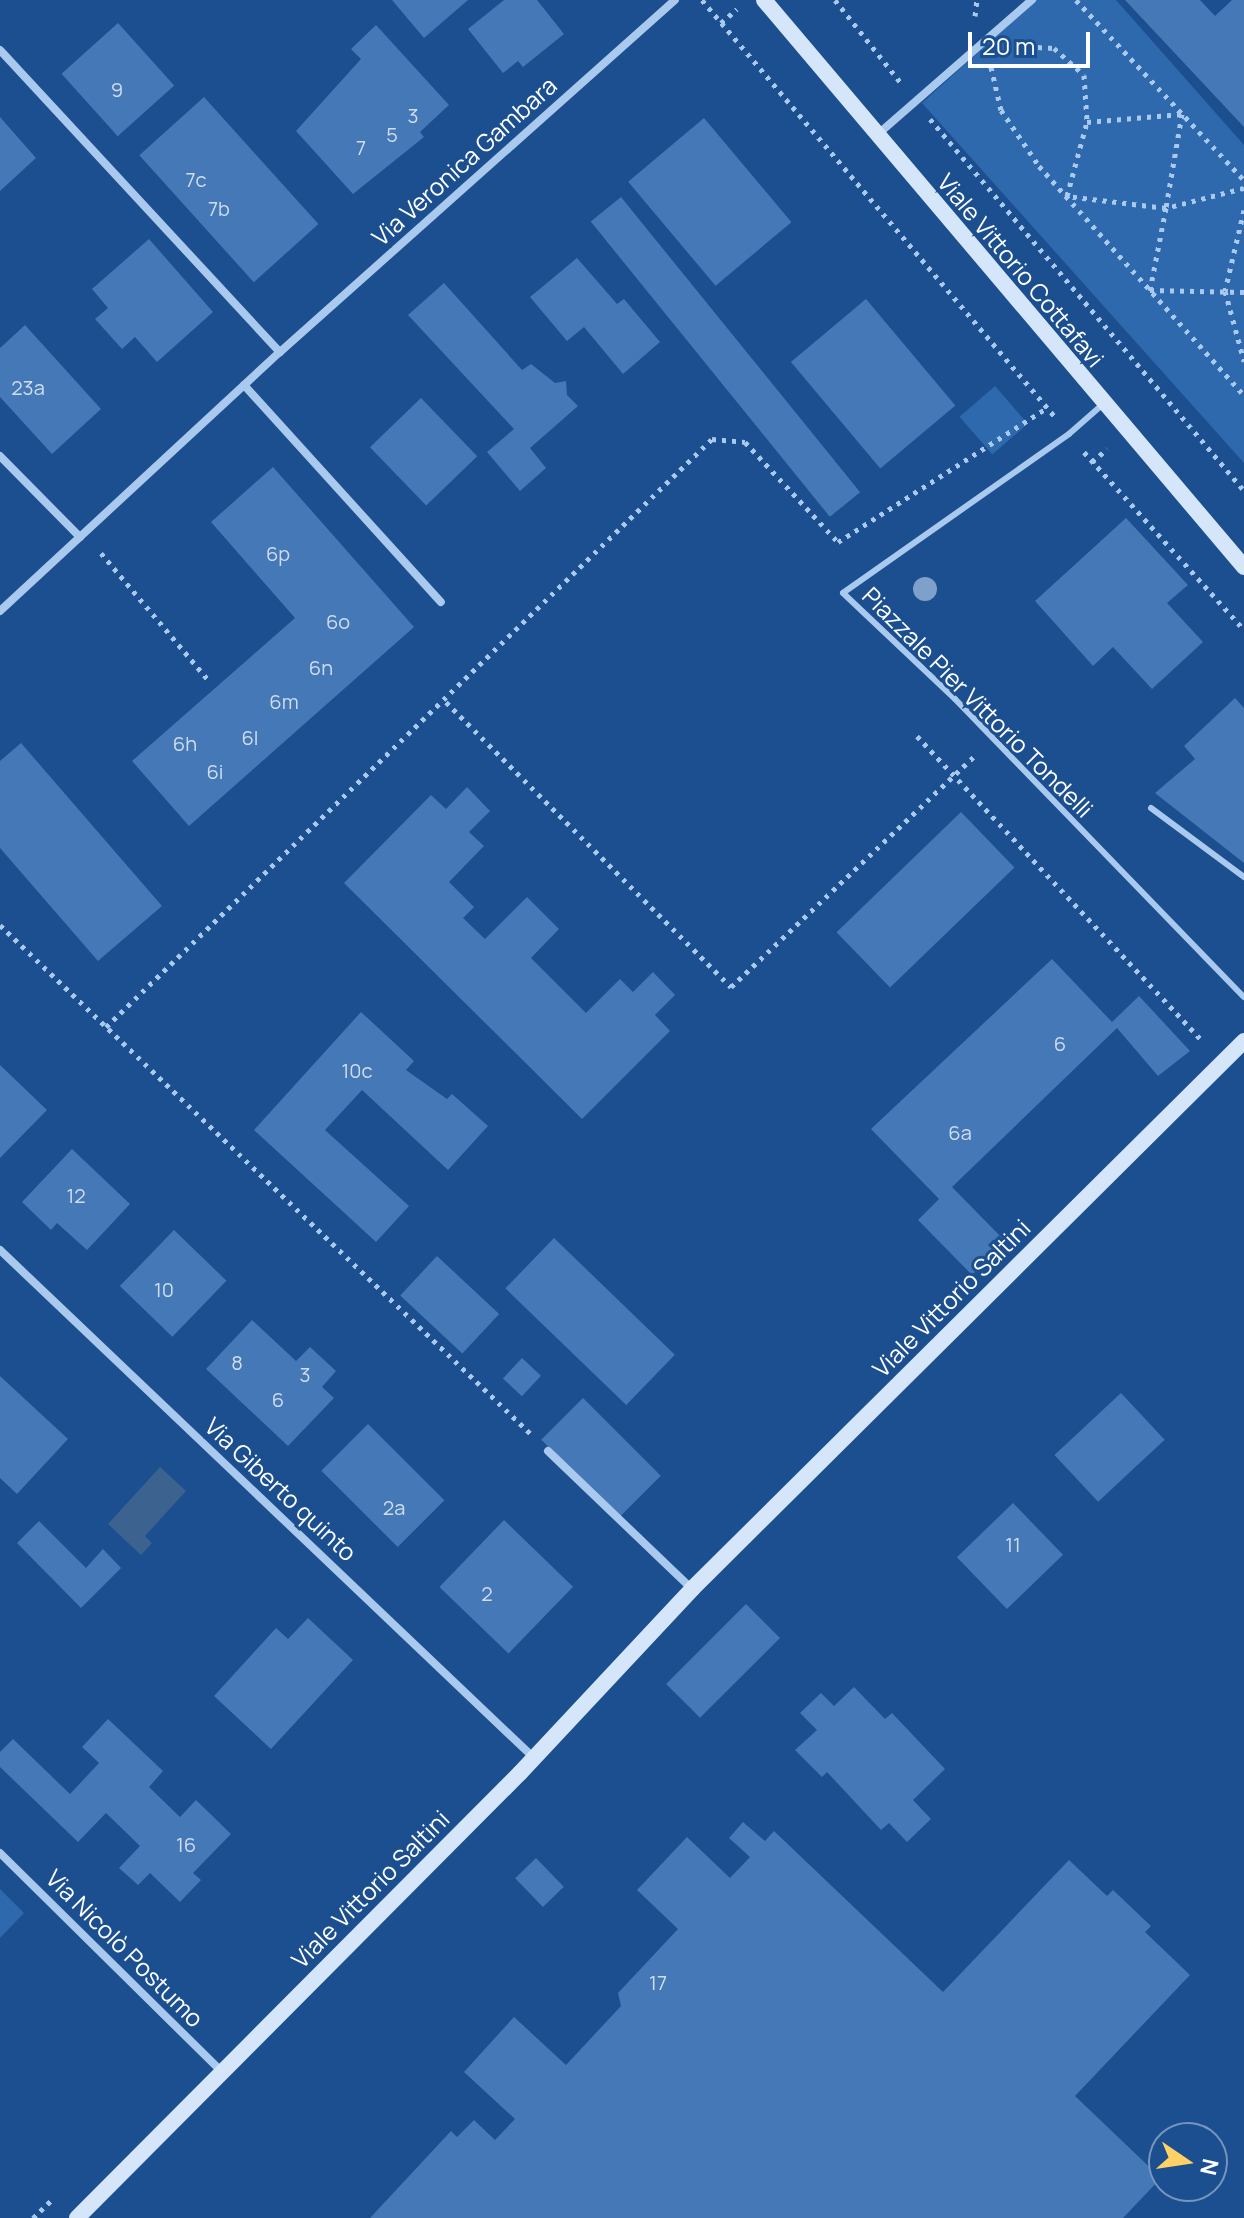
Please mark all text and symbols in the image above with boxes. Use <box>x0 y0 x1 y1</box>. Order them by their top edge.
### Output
scale bar <box>972 16 1094 66</box>
text: 20 m <box>982 29 1035 62</box>
street label: Via Veronica Gambara <box>366 71 562 251</box>
house number: 9 <box>111 77 123 101</box>
house number: 3 <box>407 103 419 127</box>
house number: 5 <box>386 122 398 146</box>
house number: 7 <box>356 135 366 159</box>
house number: 7c <box>185 167 207 191</box>
street label: Viale Vittorio Cottafavi <box>932 167 1110 373</box>
house number: 7b <box>208 196 230 220</box>
house number: 23a <box>11 375 45 399</box>
house number: 6p <box>266 541 290 565</box>
street label: Piazzale Pier Vittorio Tondelli <box>857 581 1099 823</box>
house number: 6o <box>326 609 350 633</box>
house number: 6n <box>309 655 333 679</box>
house number: 6m <box>269 689 299 713</box>
house number: 6l <box>241 725 259 749</box>
house number: 6h <box>173 731 197 755</box>
house number: 6i <box>206 759 224 783</box>
house number: 6 <box>1054 1031 1066 1055</box>
house number: 10c <box>341 1058 373 1082</box>
house number: 6a <box>948 1120 972 1144</box>
house number: 12 <box>66 1183 86 1207</box>
street label: Viale Vittorio Saltini <box>866 1213 1036 1383</box>
house number: 10 <box>154 1277 174 1301</box>
house number: 8 <box>231 1350 243 1374</box>
house number: 3 <box>299 1362 311 1386</box>
house number: 6 <box>272 1387 284 1411</box>
street label: Via Giberto quinto <box>199 1411 363 1567</box>
house number: 2a <box>383 1495 405 1519</box>
house number: 11 <box>1005 1532 1021 1556</box>
house number: 2 <box>481 1581 493 1605</box>
street label: Viale Vittorio Saltini <box>285 1804 455 1974</box>
house number: 16 <box>176 1832 196 1856</box>
street label: Via Nicolò Postumo <box>40 1863 210 2033</box>
house number: 17 <box>649 1970 667 1994</box>
north arrow <box>1148 2122 1228 2202</box>
text: N <box>1193 2156 1226 2178</box>

